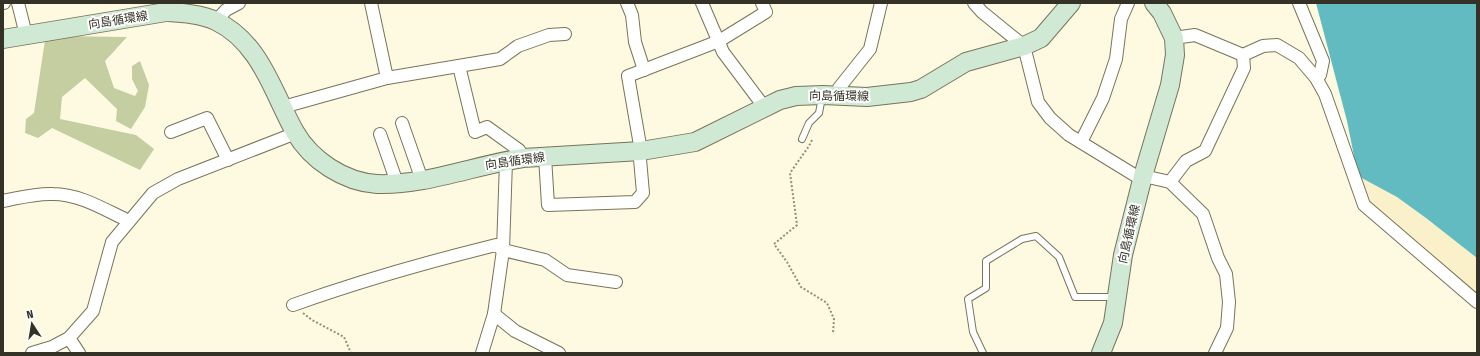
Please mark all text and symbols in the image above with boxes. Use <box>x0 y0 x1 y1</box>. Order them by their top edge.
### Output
street label: 向島循環線 <box>87 8 149 32</box>
street label: 向島循環線 <box>809 88 869 104</box>
street label: 向島循環線 <box>484 150 546 172</box>
street label: 向島循環線 <box>1115 203 1143 265</box>
north arrow <box>12 304 52 344</box>
text: N <box>25 308 35 322</box>

